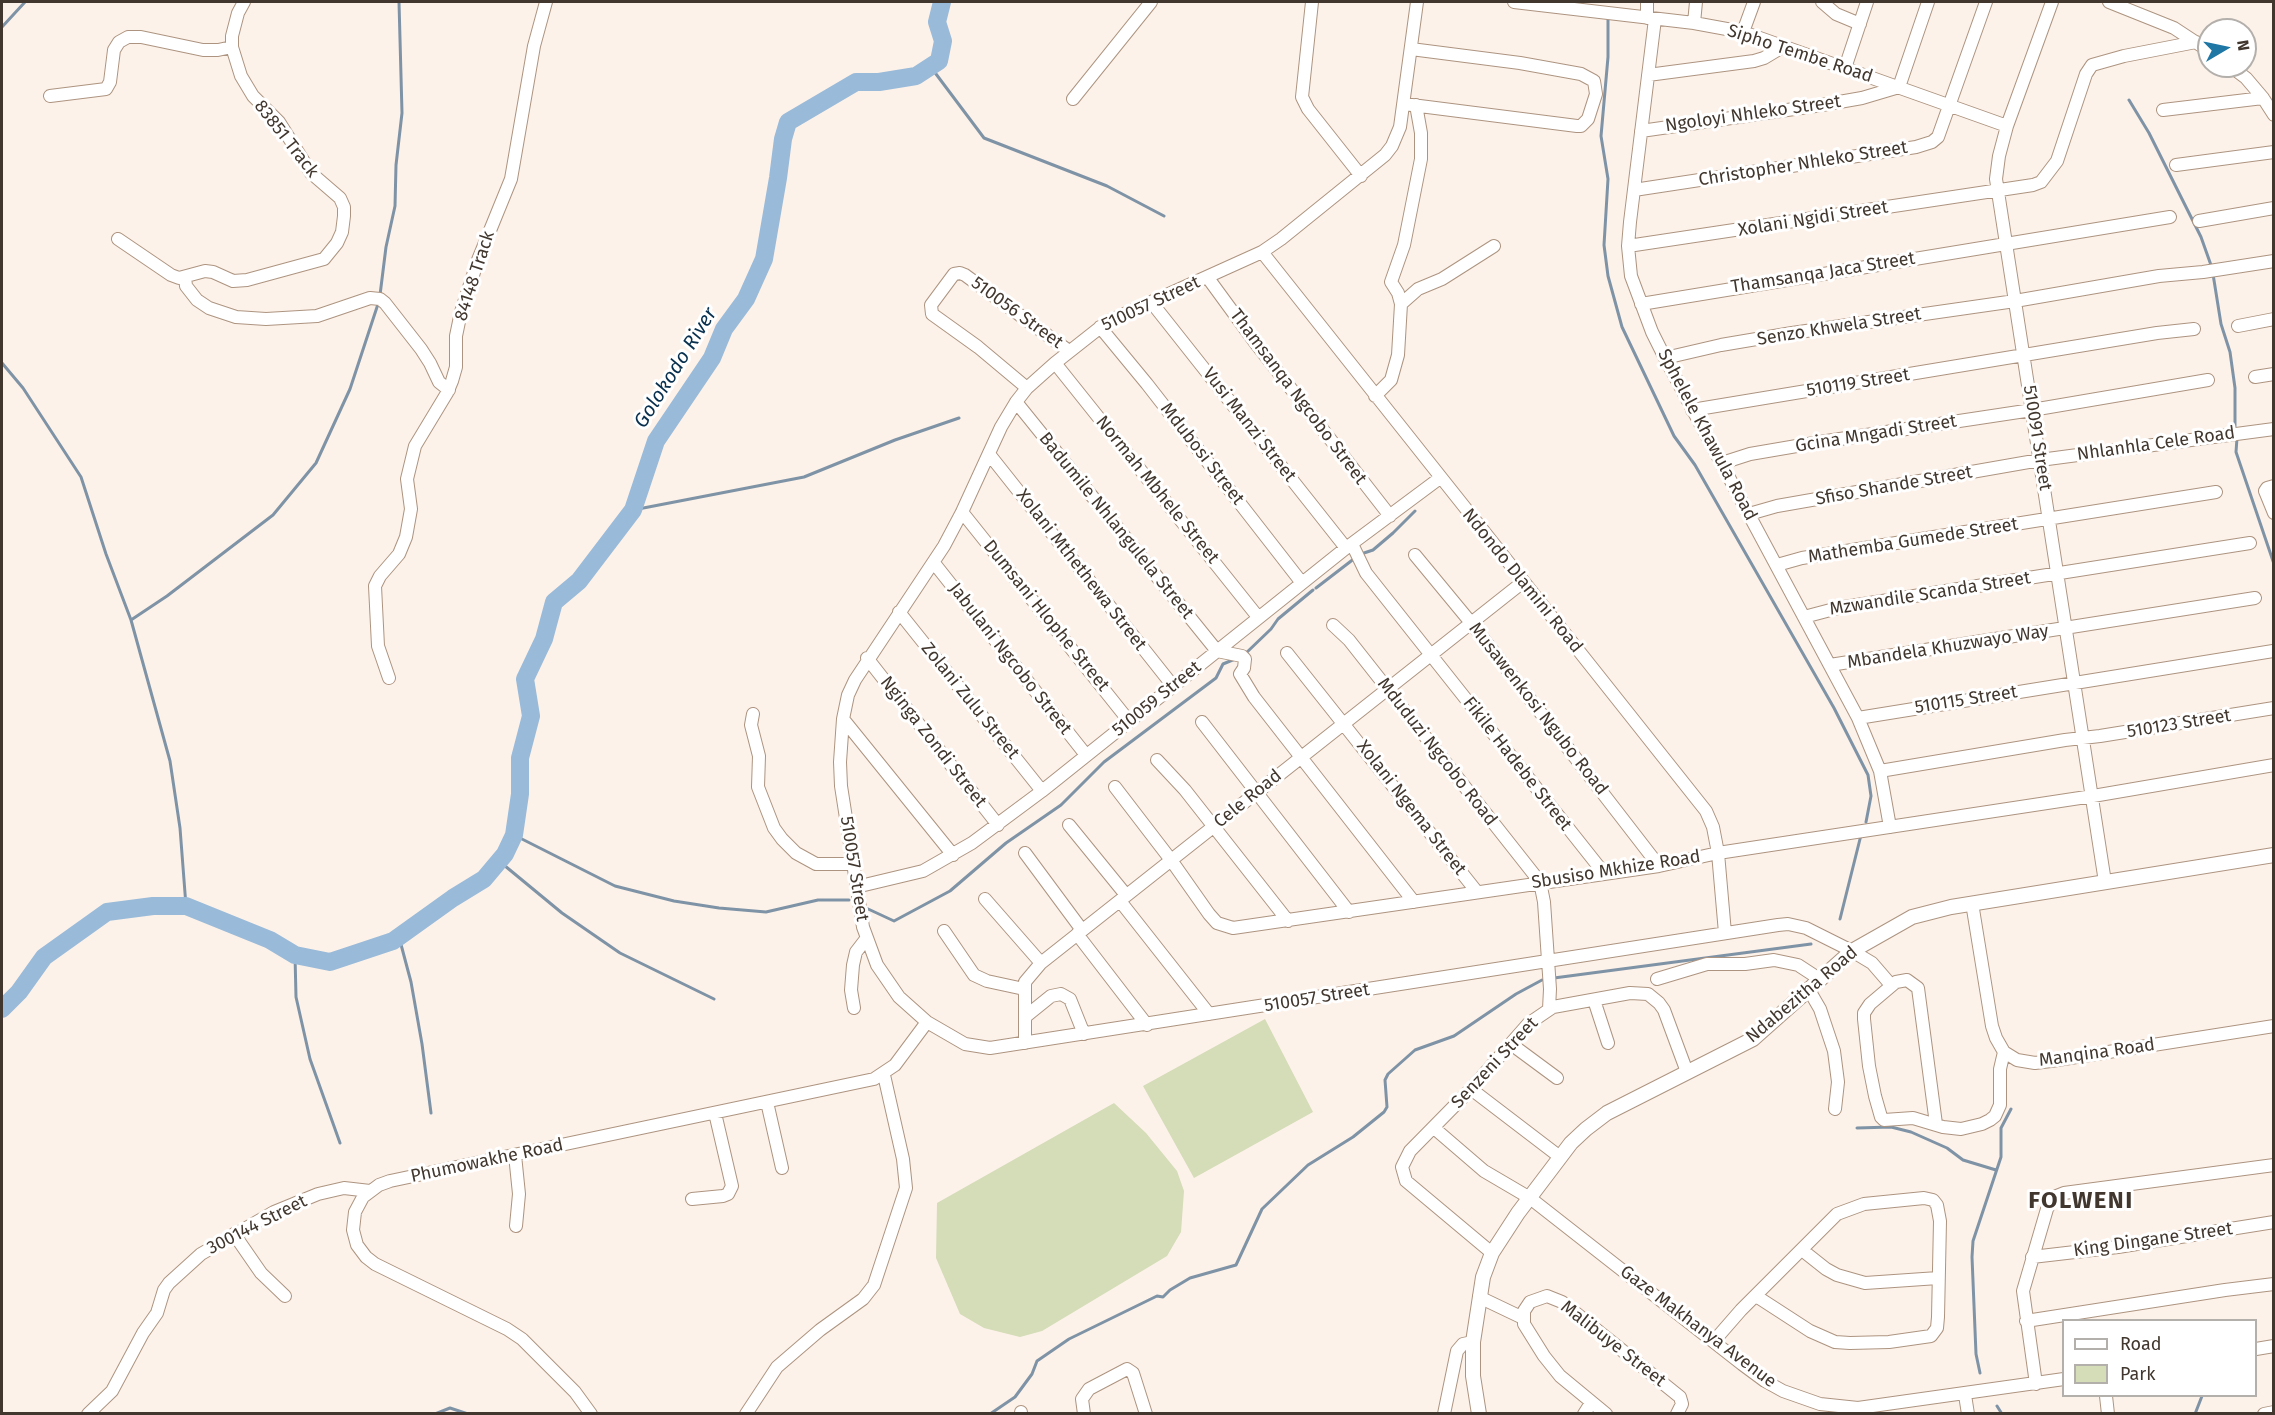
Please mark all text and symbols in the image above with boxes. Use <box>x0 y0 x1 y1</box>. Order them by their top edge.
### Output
north arrow <box>2197 18 2257 78</box>
street label: Sipho Tembe Road <box>1725 20 1875 88</box>
text: N <box>2233 39 2254 52</box>
street label: Ngoloyi Nhleko Street <box>1664 91 1842 137</box>
street label: 83851 Track <box>249 96 323 182</box>
street label: Christopher Nhleko Street <box>1697 137 1909 191</box>
street label: Xolani Ngidi Street <box>1736 196 1890 242</box>
street label: 84148 Track <box>450 228 500 324</box>
street label: Thamsanqa Jaca Street <box>1729 248 1917 298</box>
street label: 510056 Street <box>967 272 1067 354</box>
street label: 510057 Street <box>1098 272 1204 336</box>
water label: Golokodo River <box>629 303 723 433</box>
street label: Senzo Khwela Street <box>1756 303 1922 351</box>
street label: Thamsanqa Ngcobo Street <box>1225 305 1371 489</box>
street label: Sphelele Khawula Road <box>1653 346 1761 524</box>
street label: Vusi Manzi Street <box>1198 363 1300 487</box>
street label: 510119 Street <box>1805 364 1911 402</box>
street label: 510091 Street <box>2018 384 2056 492</box>
street label: Mdubosi Street <box>1155 399 1249 509</box>
street label: Gcina Mngadi Street <box>1794 411 1958 457</box>
street label: Normah Mbhele Street <box>1091 412 1223 568</box>
street label: Nhlanhla Cele Road <box>2076 422 2236 466</box>
street label: Badumile Nhlangulela Street <box>1034 428 1198 624</box>
street label: Sfiso Shande Street <box>1814 462 1974 510</box>
street label: Xolani Mthethewa Street <box>1011 485 1151 655</box>
street label: Ndondo Dlamini Road <box>1457 505 1587 657</box>
street label: Mathemba Gumede Street <box>1806 514 2020 568</box>
street label: Dumsani Hlophe Street <box>978 536 1114 696</box>
street label: Mzwandile Scanda Street <box>1828 567 2032 621</box>
street label: Jabulani Ngcobo Street <box>944 579 1076 739</box>
street label: Musawenkosi Ngubo Road <box>1464 618 1612 800</box>
street label: Mbandela Khuzwayo Way <box>1846 620 2050 674</box>
street label: Zolani Zulu Street <box>916 638 1024 764</box>
street label: 510059 Street <box>1108 657 1206 741</box>
street label: Nginga Zondi Street <box>875 672 991 812</box>
street label: Mduduzi Ngcobo Road <box>1373 674 1501 830</box>
street label: 510115 Street <box>1913 681 2019 719</box>
street label: Fikile Hadebe Street <box>1458 693 1576 835</box>
street label: 510123 Street <box>2126 705 2232 743</box>
street label: Xolani Ngema Street <box>1352 736 1470 880</box>
street label: Cele Road <box>1210 765 1286 833</box>
street label: 510057 Street <box>835 815 873 923</box>
street label: Sbusiso Mkhize Road <box>1530 846 1702 894</box>
street label: Ndabezitha Road <box>1742 942 1862 1048</box>
street label: 510057 Street <box>1263 979 1371 1017</box>
street label: Senzeni Street <box>1447 1013 1543 1113</box>
street label: Manqina Road <box>2038 1034 2156 1072</box>
street label: Phumowakhe Road <box>409 1134 565 1188</box>
district label: FOLWENI <box>2028 1187 2134 1215</box>
street label: 300144 Street <box>203 1191 311 1259</box>
street label: King Dingane Street <box>2072 1218 2234 1262</box>
street label: Gaze Makhanya Avenue <box>1616 1261 1780 1393</box>
street label: Malibuye Street <box>1556 1296 1670 1392</box>
legend <box>2062 1319 2257 1397</box>
text: Road <box>2120 1333 2162 1355</box>
text: Park <box>2120 1363 2155 1385</box>

